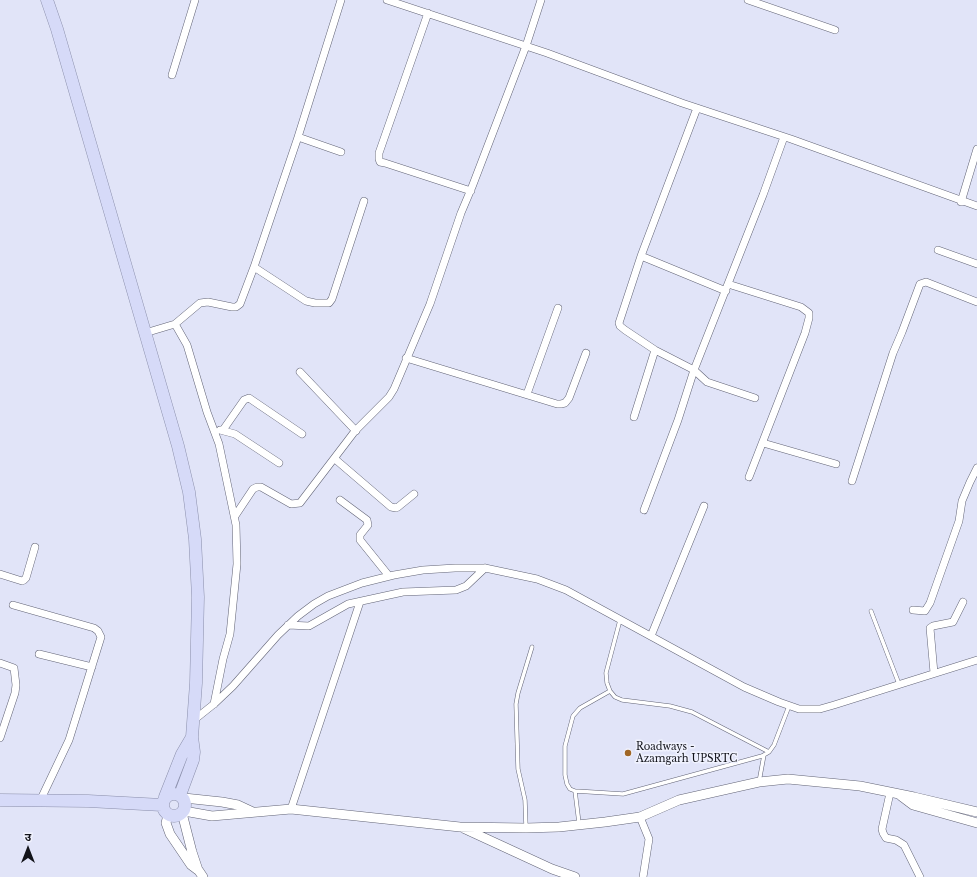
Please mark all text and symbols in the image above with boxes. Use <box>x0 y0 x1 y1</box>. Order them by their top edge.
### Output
place label: Roadways - Azamgarh UPSRTC <box>636 741 737 764</box>
marker: Roadways - Azamgarh UPSRTC <box>623 748 633 758</box>
north arrow <box>8 829 48 869</box>
text: उ <box>25 830 31 844</box>

